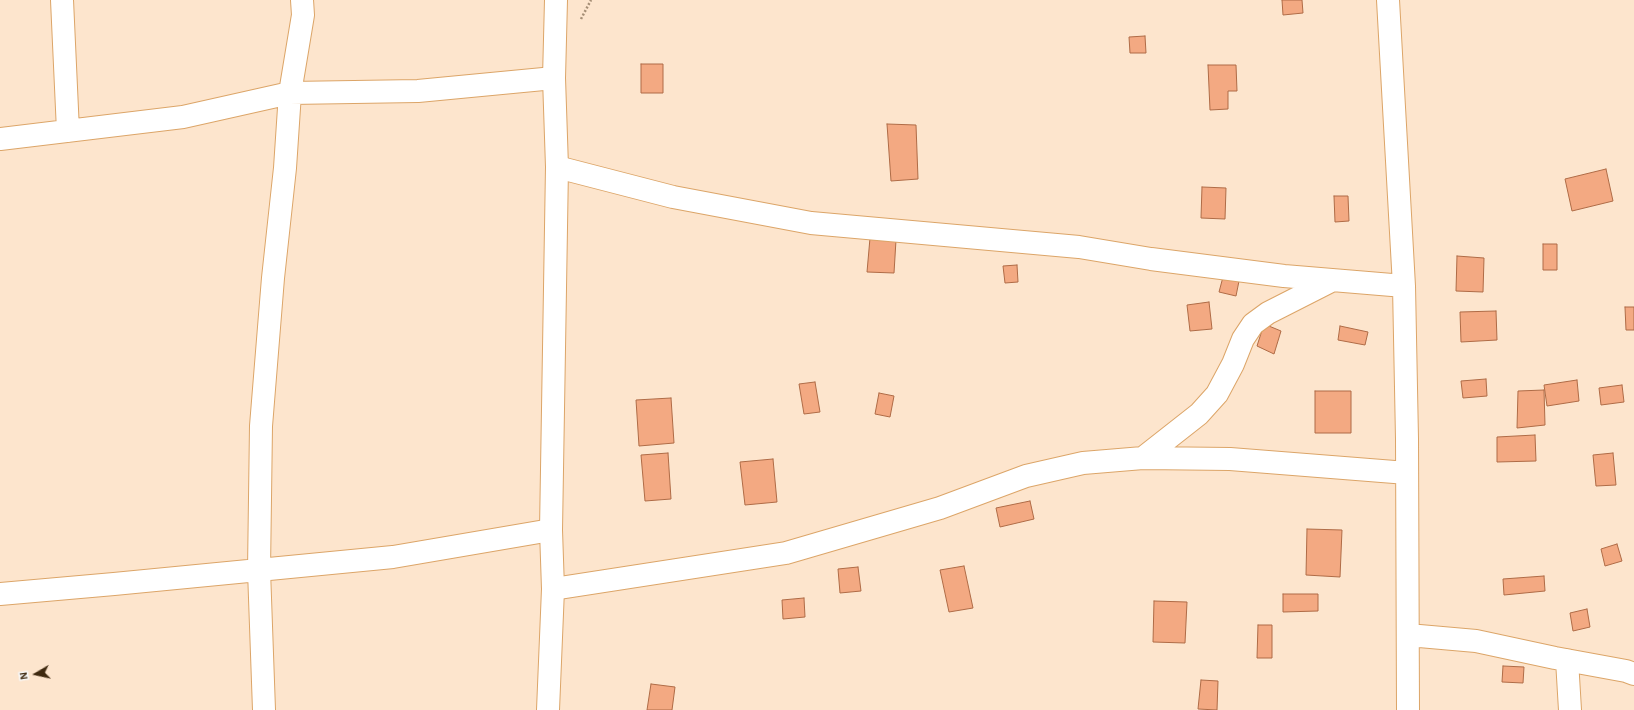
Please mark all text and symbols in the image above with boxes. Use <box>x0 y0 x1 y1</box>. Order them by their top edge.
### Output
north arrow <box>16 654 56 694</box>
text: N <box>18 671 30 681</box>

